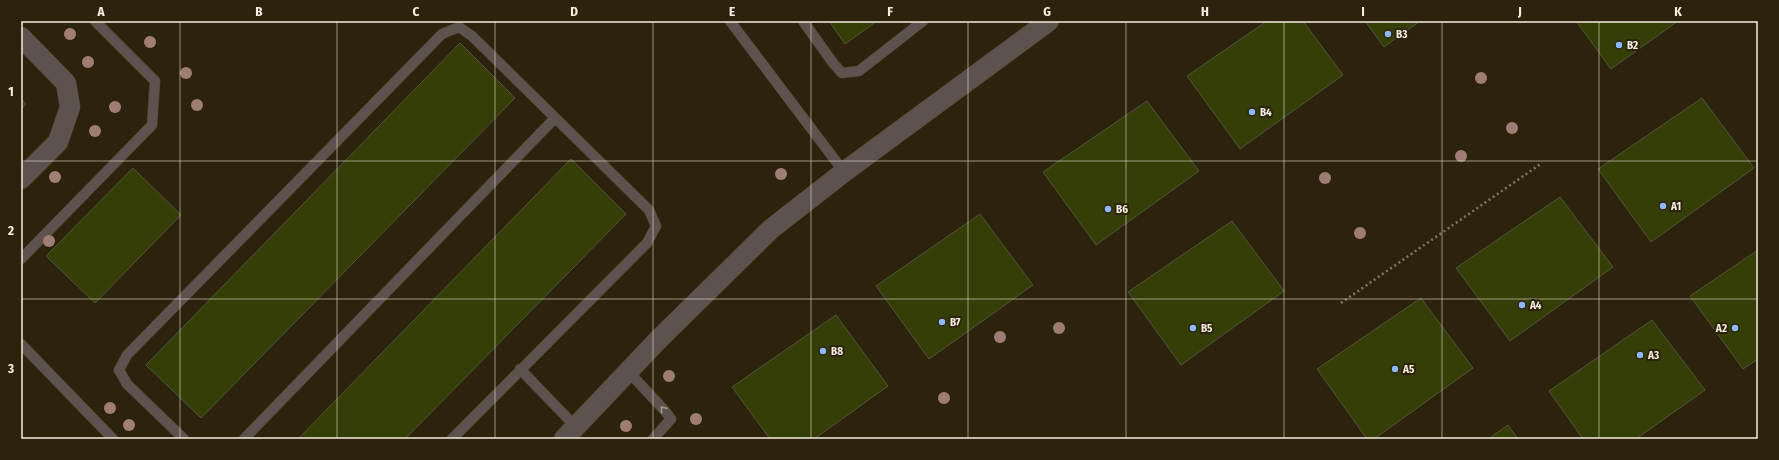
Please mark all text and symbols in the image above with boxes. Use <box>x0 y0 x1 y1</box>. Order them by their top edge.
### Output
text: A <box>96 4 105 19</box>
text: B <box>255 4 263 19</box>
text: C <box>413 4 420 19</box>
text: D <box>570 4 578 19</box>
text: E <box>729 4 735 19</box>
text: F <box>887 4 893 19</box>
text: G <box>1043 4 1051 19</box>
text: H <box>1201 4 1209 19</box>
text: I <box>1361 4 1365 19</box>
text: J <box>1517 4 1522 19</box>
text: K <box>1674 4 1682 19</box>
place label: B3 <box>1396 28 1407 41</box>
marker: B3 <box>1383 29 1393 39</box>
place label: B2 <box>1627 39 1638 52</box>
marker: B2 <box>1614 40 1624 50</box>
text: 1 <box>8 84 14 99</box>
place label: B4 <box>1260 106 1272 119</box>
marker: B4 <box>1247 107 1257 117</box>
place label: A1 <box>1670 200 1681 213</box>
marker: A1 <box>1658 201 1668 211</box>
place label: B6 <box>1116 203 1128 216</box>
marker: B6 <box>1103 204 1113 214</box>
text: 2 <box>7 223 14 238</box>
place label: A4 <box>1529 299 1542 312</box>
marker: A4 <box>1517 300 1527 310</box>
place label: B7 <box>950 316 961 329</box>
marker: B7 <box>937 317 947 327</box>
place label: B5 <box>1201 322 1213 335</box>
place label: A2 <box>1715 322 1727 335</box>
marker: B5 <box>1188 323 1198 333</box>
marker: A2 <box>1730 323 1740 333</box>
place label: B8 <box>831 345 843 358</box>
marker: B8 <box>818 346 828 356</box>
place label: A3 <box>1647 349 1659 362</box>
marker: A3 <box>1635 350 1645 360</box>
text: 3 <box>7 361 14 376</box>
place label: A5 <box>1402 363 1415 376</box>
marker: A5 <box>1390 364 1400 374</box>
one-way arrow <box>661 407 668 414</box>

